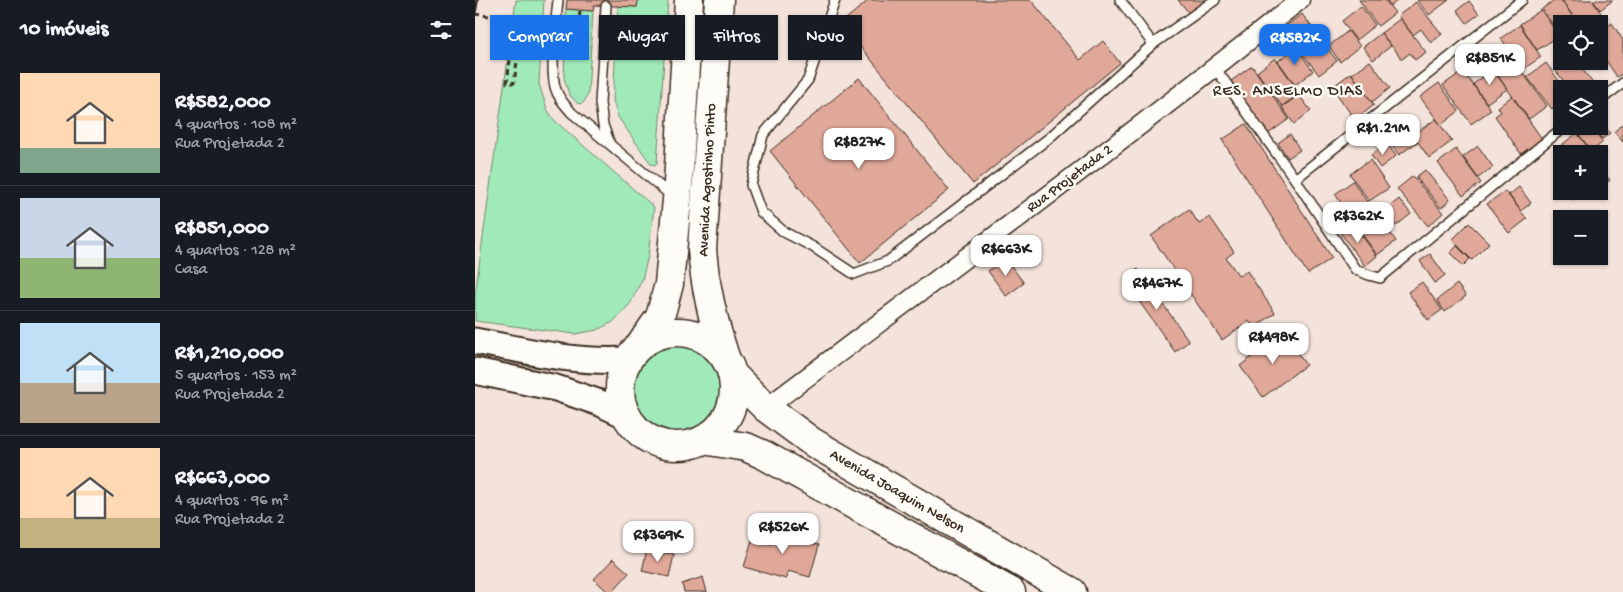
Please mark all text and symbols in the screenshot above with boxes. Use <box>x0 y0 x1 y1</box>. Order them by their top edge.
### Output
chip: Comprar <box>490 15 589 60</box>
chip: Alugar <box>599 15 685 60</box>
chip: Filtros <box>695 15 778 60</box>
chip: Novo <box>788 15 862 60</box>
map controls <box>1553 15 1608 265</box>
button: locate <box>1553 15 1608 70</box>
icon: filters <box>427 16 455 44</box>
text: 10 imóveis <box>20 18 108 43</box>
pin: R$582K <box>1254 23 1336 66</box>
text: R$582K <box>1270 30 1320 49</box>
pin: R$851K <box>1449 44 1531 86</box>
text: R$851K <box>1466 50 1514 69</box>
button: layers <box>1553 80 1608 135</box>
district label: RES. ANSELMO DIAS <box>1213 83 1363 102</box>
text: R$582,000 <box>175 91 271 116</box>
icon: home <box>60 93 120 153</box>
street label: Avenida Agostinho Pinto <box>695 103 721 257</box>
pin: R$1.21M <box>1337 114 1429 156</box>
text: 4 quartos · 108 m² <box>175 116 297 135</box>
text: R$1.21M <box>1357 120 1409 139</box>
pin: R$827K <box>818 128 900 170</box>
text: R$827K <box>834 134 884 153</box>
text: Rua Projetada 2 <box>175 135 285 154</box>
street label: Rua Projetada 2 <box>1024 141 1116 217</box>
button: + <box>1553 145 1608 200</box>
pin: R$362K <box>1317 202 1399 244</box>
text: R$362K <box>1334 208 1382 227</box>
button: − <box>1553 210 1608 265</box>
text: R$851,000 <box>175 217 269 242</box>
icon: home <box>60 218 120 278</box>
pin: R$663K <box>965 234 1047 277</box>
text: R$663K <box>982 241 1030 260</box>
text: 4 quartos · 128 m² <box>175 242 296 261</box>
text: Casa <box>175 261 207 280</box>
pin: R$467K <box>1116 268 1198 311</box>
text: R$467K <box>1133 275 1181 294</box>
pin: R$498K <box>1232 322 1314 365</box>
text: R$498K <box>1249 329 1297 348</box>
text: R$1,210,000 <box>175 342 284 367</box>
icon: home <box>60 343 120 403</box>
text: 5 quartos · 153 m² <box>175 367 297 386</box>
text: Rua Projetada 2 <box>175 386 285 405</box>
street label: Avenida Joaquim Nelson <box>826 446 968 538</box>
text: R$663,000 <box>175 467 270 492</box>
icon: home <box>60 468 120 528</box>
text: 4 quartos · 96 m² <box>175 492 289 511</box>
text: Rua Projetada 2 <box>175 511 285 530</box>
pin: R$526K <box>742 512 824 555</box>
text: R$526K <box>759 519 807 538</box>
pin: R$369K <box>617 520 699 563</box>
text: R$369K <box>634 527 682 546</box>

